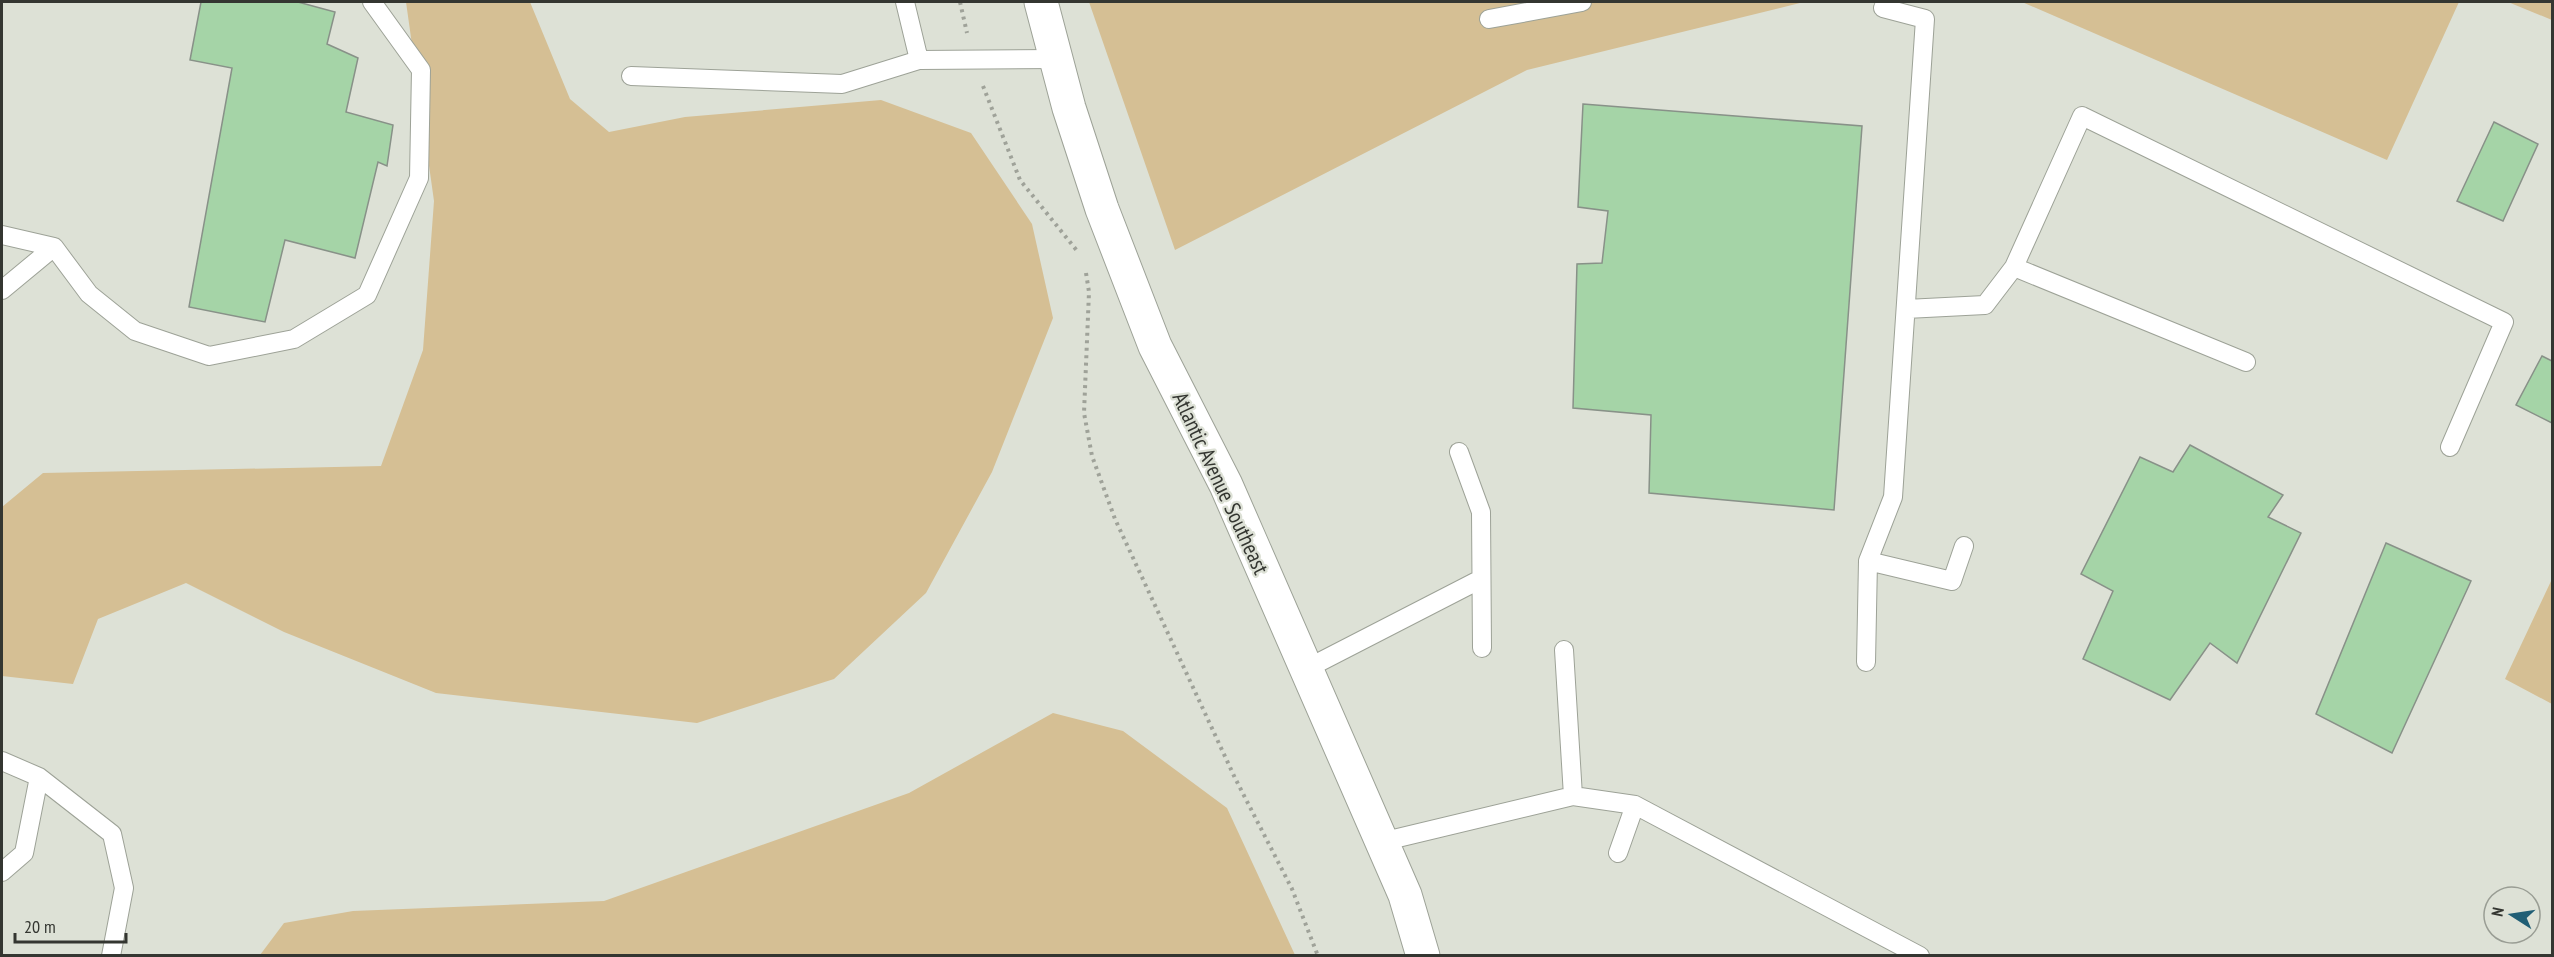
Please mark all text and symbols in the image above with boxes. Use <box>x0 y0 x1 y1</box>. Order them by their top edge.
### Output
street label: Atlantic Avenue Southeast <box>1166 387 1276 579</box>
north arrow <box>2482 885 2542 945</box>
scale bar <box>15 906 126 944</box>
text: N <box>2487 906 2508 918</box>
text: 20 m <box>24 915 56 938</box>

